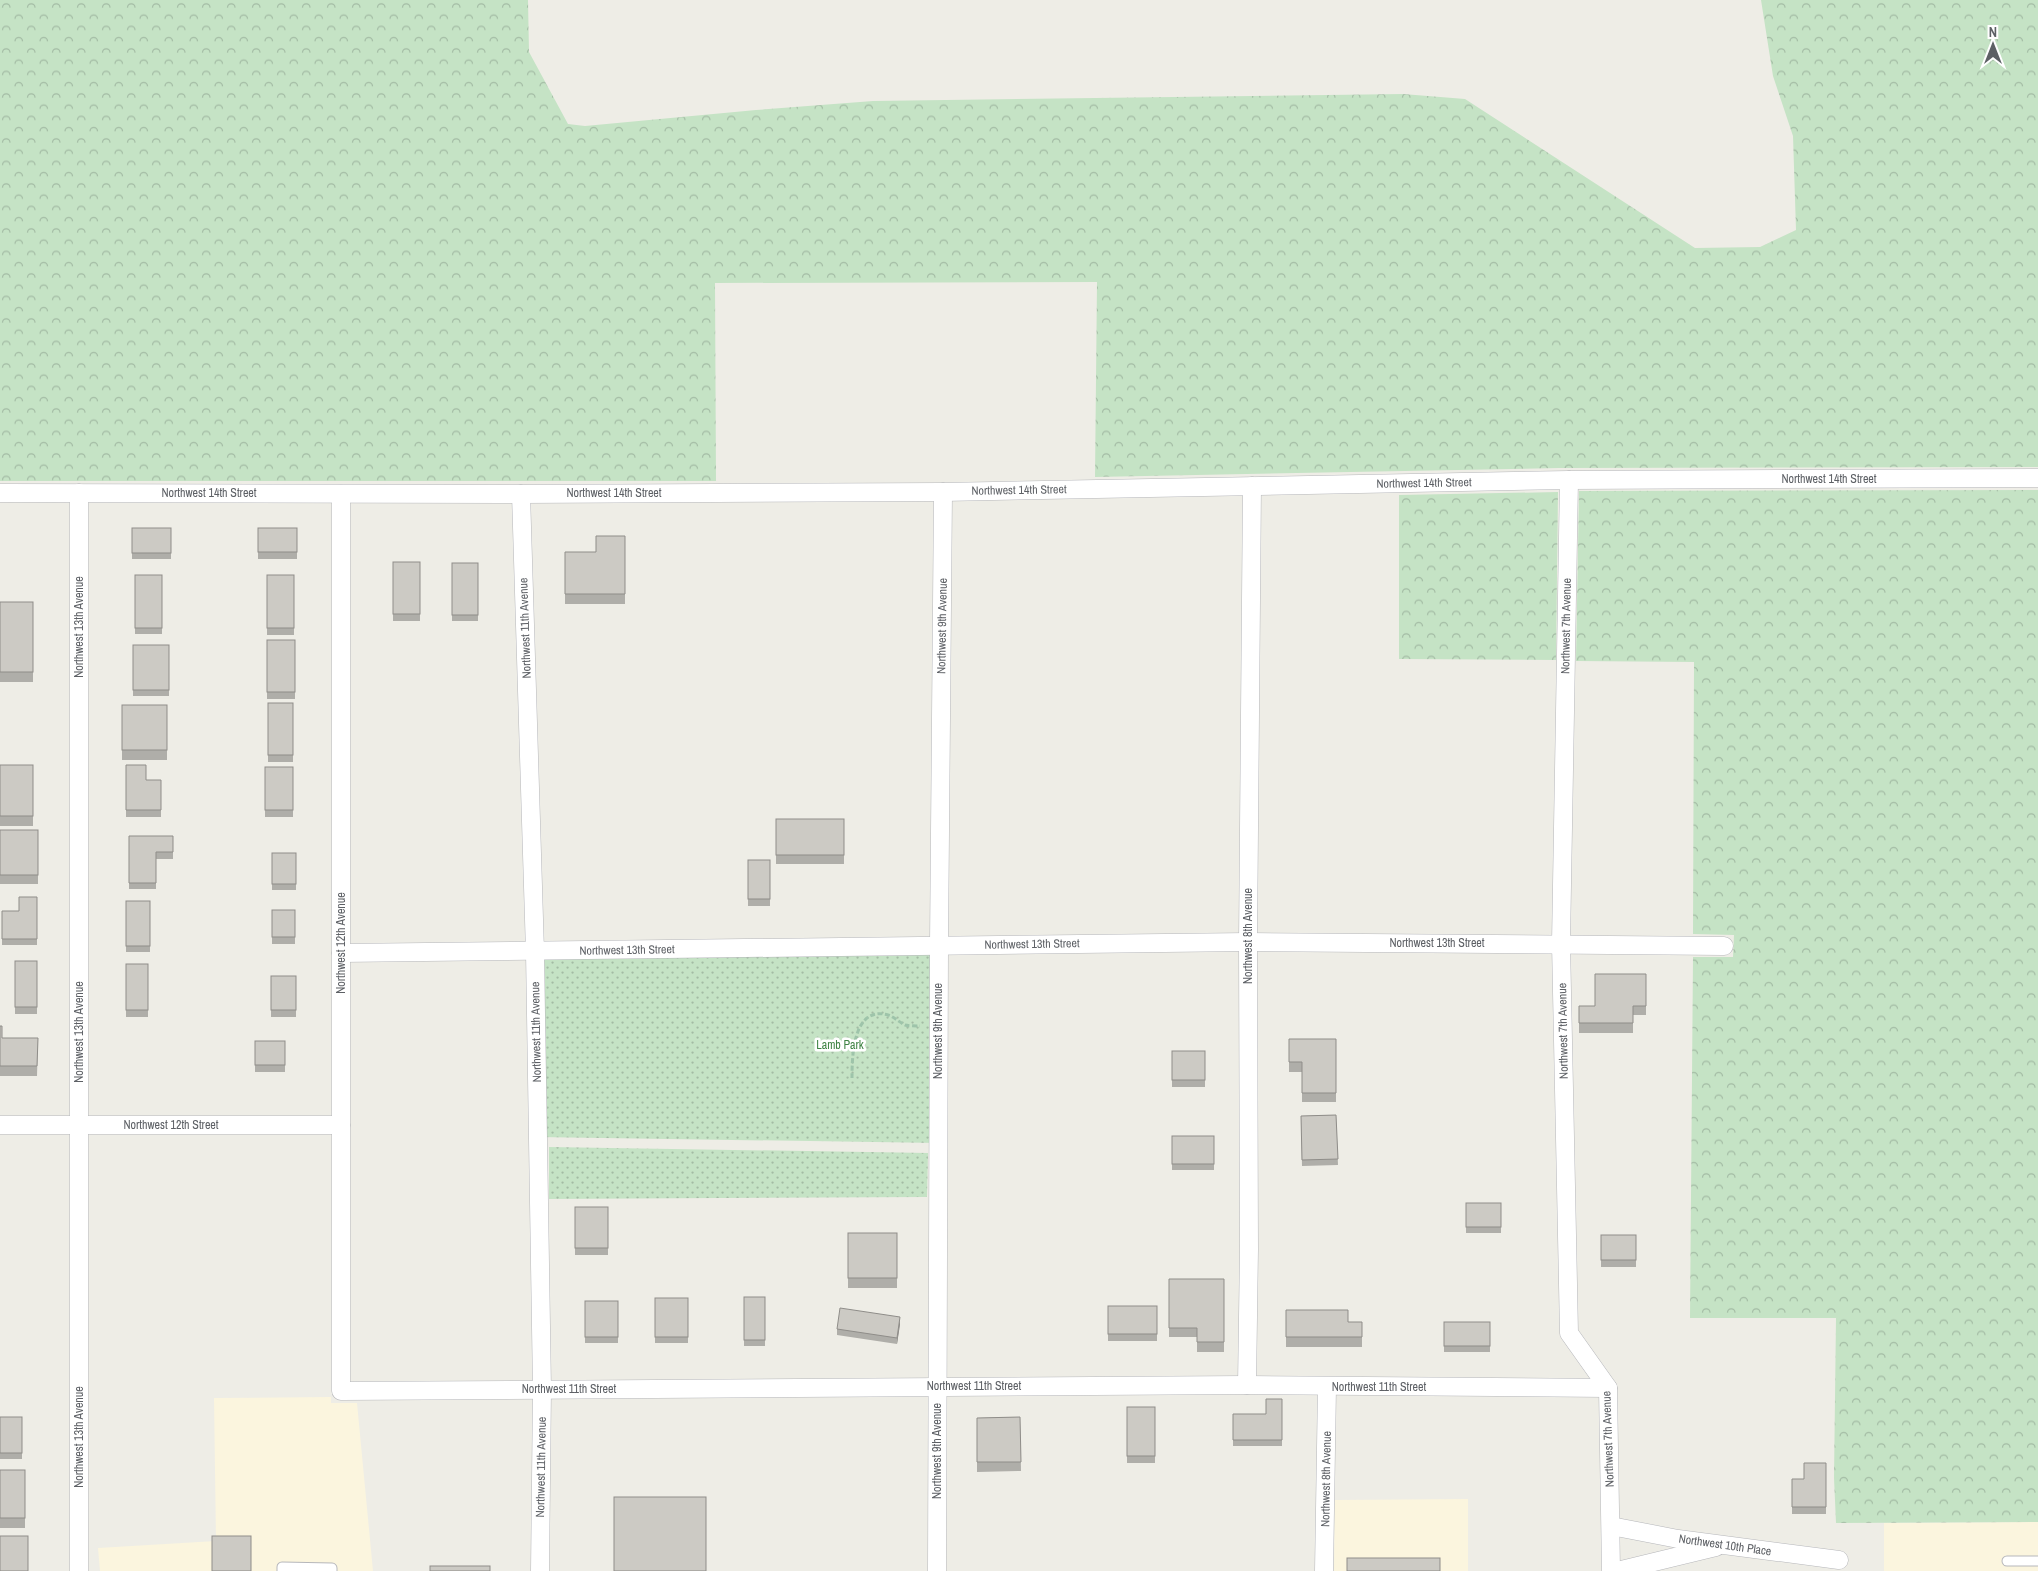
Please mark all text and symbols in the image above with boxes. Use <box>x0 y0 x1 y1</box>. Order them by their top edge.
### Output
north arrow <box>1968 20 2018 70</box>
text: N <box>1989 23 1997 41</box>
street label: Northwest 14th Street <box>1781 471 1877 487</box>
street label: Northwest 14th Street <box>1376 474 1472 492</box>
street label: Northwest 14th Street <box>971 481 1067 499</box>
street label: Northwest 14th Street <box>161 485 257 501</box>
street label: Northwest 14th Street <box>566 485 662 501</box>
street label: Northwest 13th Avenue <box>71 576 87 678</box>
street label: Northwest 11th Avenue <box>515 577 535 679</box>
street label: Northwest 9th Avenue <box>933 578 951 674</box>
street label: Northwest 7th Avenue <box>1557 578 1575 674</box>
street label: Northwest 8th Avenue <box>1240 888 1256 984</box>
street label: Northwest 12th Avenue <box>333 892 349 994</box>
street label: Northwest 13th Street <box>984 935 1080 953</box>
street label: Northwest 13th Street <box>1389 935 1485 951</box>
street label: Northwest 13th Street <box>579 941 675 959</box>
street label: Northwest 13th Avenue <box>71 981 87 1083</box>
street label: Northwest 11th Avenue <box>527 981 545 1083</box>
street label: Northwest 9th Avenue <box>930 983 946 1079</box>
street label: Northwest 7th Avenue <box>1554 983 1572 1079</box>
park label: Lamb Park <box>816 1037 864 1053</box>
street label: Northwest 12th Street <box>123 1117 219 1133</box>
street label: Northwest 11th Street <box>927 1378 1021 1394</box>
street label: Northwest 11th Street <box>1332 1379 1426 1395</box>
street label: Northwest 11th Street <box>522 1381 616 1397</box>
street label: Northwest 13th Avenue <box>71 1386 87 1488</box>
street label: Northwest 7th Avenue <box>1598 1391 1618 1487</box>
street label: Northwest 9th Avenue <box>929 1403 945 1499</box>
street label: Northwest 11th Avenue <box>532 1416 550 1518</box>
street label: Northwest 8th Avenue <box>1317 1431 1335 1527</box>
street label: Northwest 10th Place <box>1678 1531 1772 1559</box>

